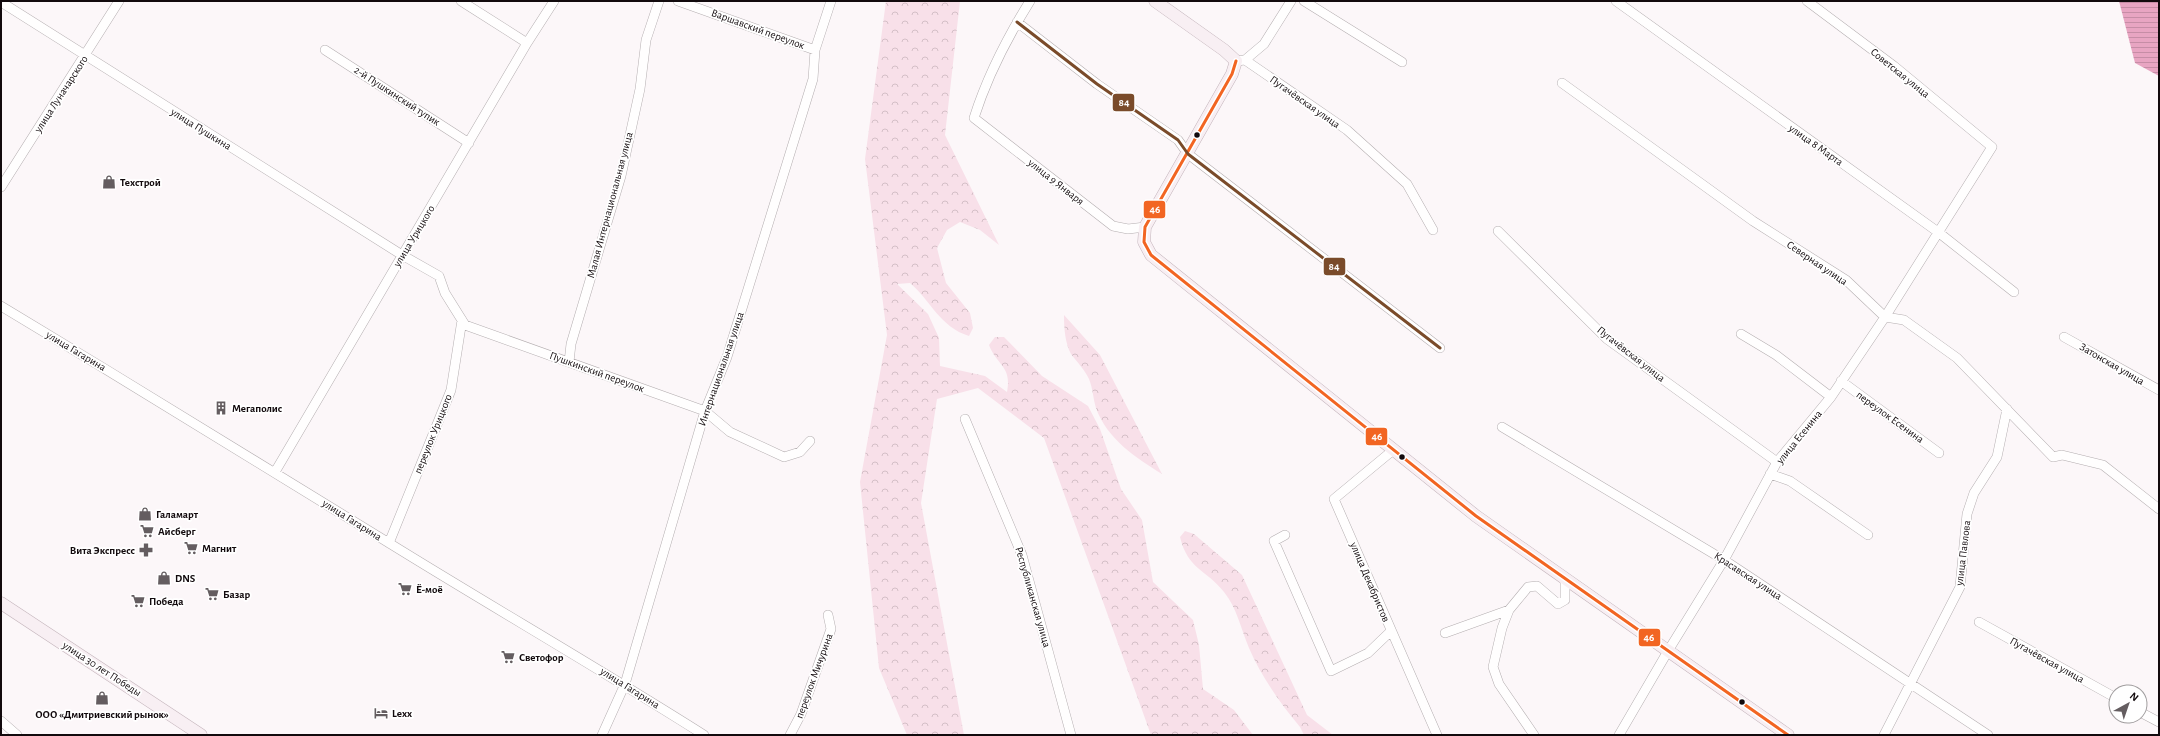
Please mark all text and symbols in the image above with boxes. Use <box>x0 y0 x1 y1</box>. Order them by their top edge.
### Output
street label: Варшавский переулок <box>710 7 806 51</box>
street label: Советская улица <box>1868 46 1932 100</box>
street label: улица Луначарского <box>32 54 90 135</box>
street label: 2-й Пушкинский тупик <box>352 64 442 128</box>
street label: Пугачёвская улица <box>1268 74 1342 130</box>
line badge: 84 <box>1112 93 1135 112</box>
text: 84 <box>1119 97 1130 108</box>
street label: улица Пушкина <box>168 106 233 152</box>
street label: улица 8 Марта <box>1786 122 1845 168</box>
unlabelled marker <box>1192 130 1202 140</box>
street label: Малая Интернациональная улица <box>585 131 635 279</box>
street label: улица 9 Января <box>1025 156 1086 207</box>
shop icon: Техстрой <box>101 174 117 190</box>
place label: Техстрой <box>120 177 161 188</box>
line badge: 46 <box>1143 200 1166 219</box>
street label: улица Урицкого <box>391 203 437 270</box>
text: 46 <box>1150 204 1160 215</box>
street label: Северная улица <box>1785 239 1849 287</box>
line badge: 84 <box>1323 257 1346 276</box>
text: 84 <box>1329 261 1340 272</box>
street label: Интернациональная улица <box>696 311 746 427</box>
street label: Пугачёвская улица <box>1595 324 1667 384</box>
street label: улица Гагарина <box>43 328 108 373</box>
street label: Затонская улица <box>2078 341 2146 387</box>
street label: Пушкинский переулок <box>548 350 646 394</box>
street label: переулок Есенина <box>1854 389 1926 445</box>
street label: переулок Урицкого <box>412 393 454 475</box>
building icon: Мегаполис <box>213 400 229 416</box>
place label: Мегаполис <box>232 403 283 414</box>
street label: улица Есенина <box>1774 408 1824 467</box>
line badge: 46 <box>1365 427 1388 446</box>
text: 46 <box>1372 431 1382 442</box>
unlabelled marker <box>1397 452 1407 462</box>
street label: улица Гагарина <box>320 497 384 543</box>
shop icon: Галамарт <box>137 506 153 522</box>
place label: Галамарт <box>156 509 199 520</box>
street label: улица Павлова <box>1953 520 1972 587</box>
supermarket icon: Айсберг <box>139 523 155 539</box>
place label: Айсберг <box>158 526 196 537</box>
supermarket icon: Магнит <box>183 540 199 556</box>
street label: улица Декабристов <box>1348 540 1392 623</box>
pharmacy icon: Вита Экспресс <box>138 542 154 558</box>
place label: Магнит <box>202 543 237 554</box>
place label: Вита Экспресс <box>70 545 136 556</box>
street label: Республиканская улица <box>1013 545 1053 649</box>
street label: Красавская улица <box>1712 550 1784 602</box>
shop icon: DNS <box>156 570 172 586</box>
place label: DNS <box>175 573 196 584</box>
supermarket icon: Ё-моё <box>397 581 413 597</box>
place label: Ё-моё <box>416 583 443 595</box>
supermarket icon: Базар <box>204 586 220 602</box>
place label: Базар <box>223 589 251 600</box>
supermarket icon: Победа <box>130 593 146 609</box>
place label: Победа <box>149 596 184 607</box>
line badge: 46 <box>1638 628 1661 647</box>
street label: переулок Мичурина <box>794 632 834 720</box>
text: 46 <box>1644 632 1654 643</box>
street label: Пугачёвская улица <box>2008 635 2086 685</box>
street label: улица 30 лет Победы <box>60 639 143 698</box>
supermarket icon: Светофор <box>500 649 516 665</box>
place label: Светофор <box>519 652 564 663</box>
street label: улица Гагарина <box>598 665 662 711</box>
north arrow <box>2108 684 2148 724</box>
shop icon: ООО «Дмитриевский рынок» <box>94 690 110 706</box>
text: N <box>2128 690 2141 703</box>
unlabelled marker <box>1737 697 1747 707</box>
hotel icon: Lexx <box>373 705 389 721</box>
place label: Lexx <box>392 708 412 719</box>
place label: ООО «Дмитриевский рынок» <box>35 709 169 720</box>

